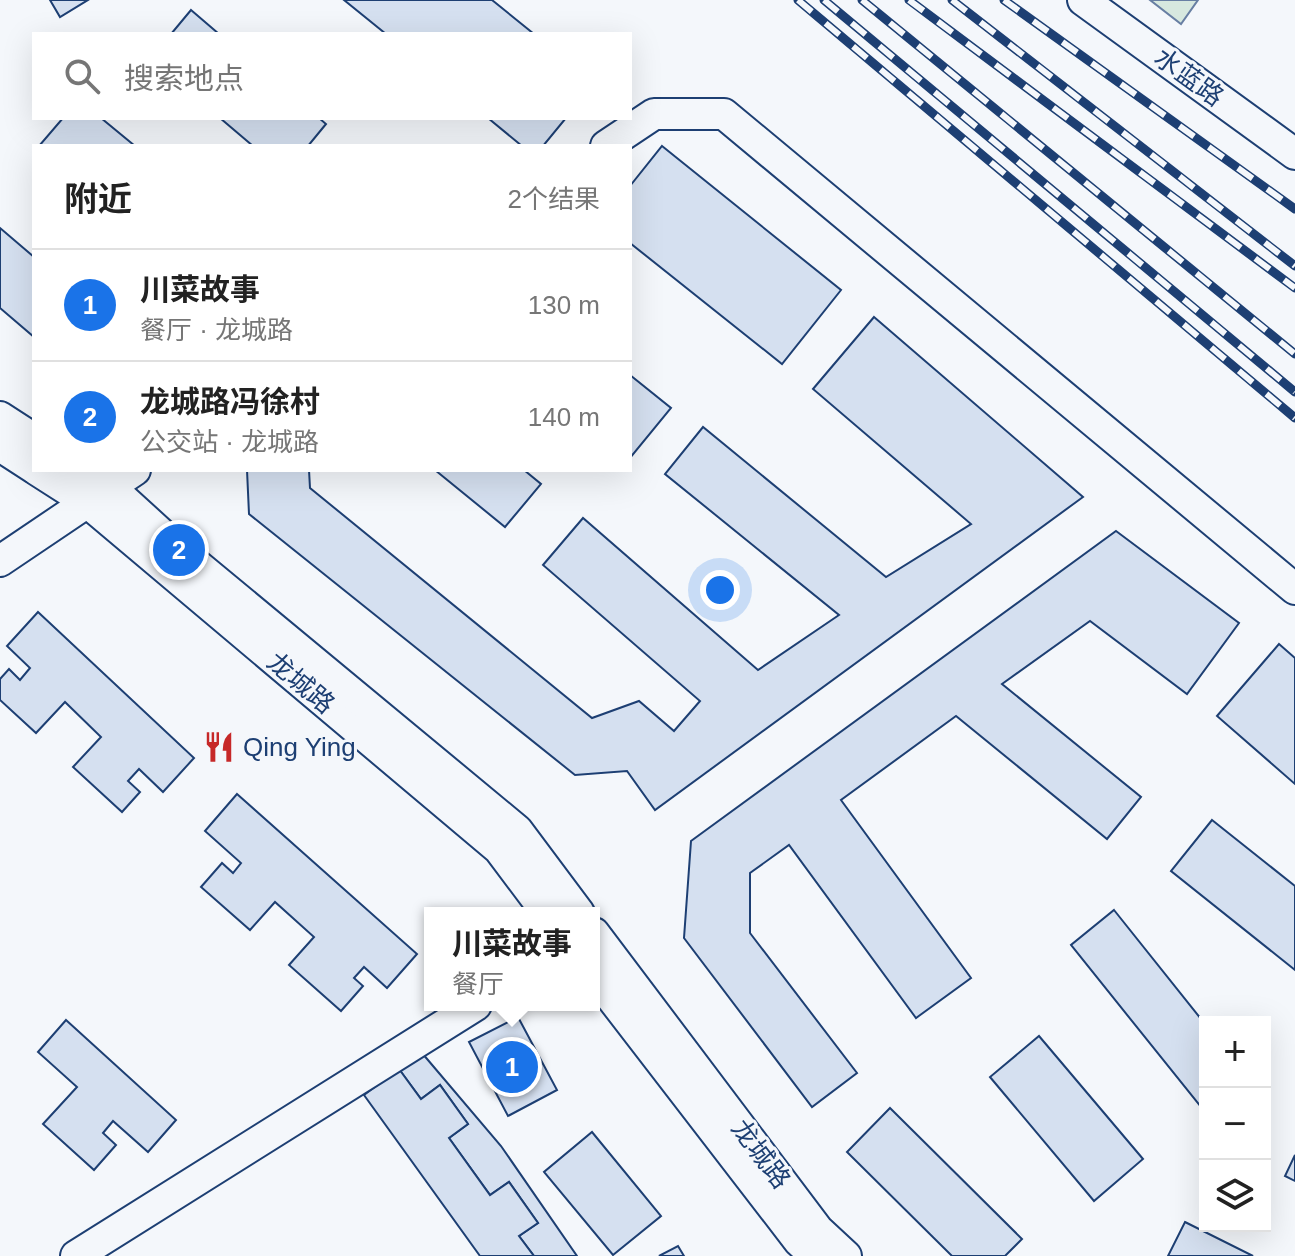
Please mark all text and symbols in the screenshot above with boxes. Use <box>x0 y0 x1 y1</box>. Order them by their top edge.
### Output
search box <box>32 32 632 120</box>
street label: 水蓝路 <box>1149 42 1229 112</box>
icon: search <box>60 54 104 98</box>
text: 搜索地点 <box>124 62 244 95</box>
text: 附近 <box>64 180 132 218</box>
text: 2个结果 <box>508 184 600 214</box>
text: 川菜故事 <box>140 273 260 306</box>
text: 1 <box>83 290 97 320</box>
text: 130 m <box>528 290 600 320</box>
text: 餐厅 · 龙城路 <box>140 315 293 345</box>
text: 龙城路冯徐村 <box>140 385 320 418</box>
text: 2 <box>83 402 97 432</box>
text: 140 m <box>528 402 600 432</box>
text: 公交站 · 龙城路 <box>140 427 319 457</box>
pin: 2 <box>153 520 205 580</box>
your location <box>700 570 740 610</box>
street label: 龙城路 <box>261 646 341 720</box>
restaurant icon: Qing Ying <box>202 730 236 764</box>
place label: Qing Ying <box>243 732 356 762</box>
popup <box>424 907 600 1011</box>
text: 川菜故事 <box>452 927 572 960</box>
text: 餐厅 <box>452 969 504 999</box>
map controls <box>1199 1016 1271 1232</box>
button: + <box>1199 1016 1271 1088</box>
pin: 1 <box>486 1037 538 1097</box>
button: − <box>1199 1088 1271 1160</box>
street label: 龙城路 <box>726 1114 796 1194</box>
button: layers <box>1199 1160 1271 1232</box>

